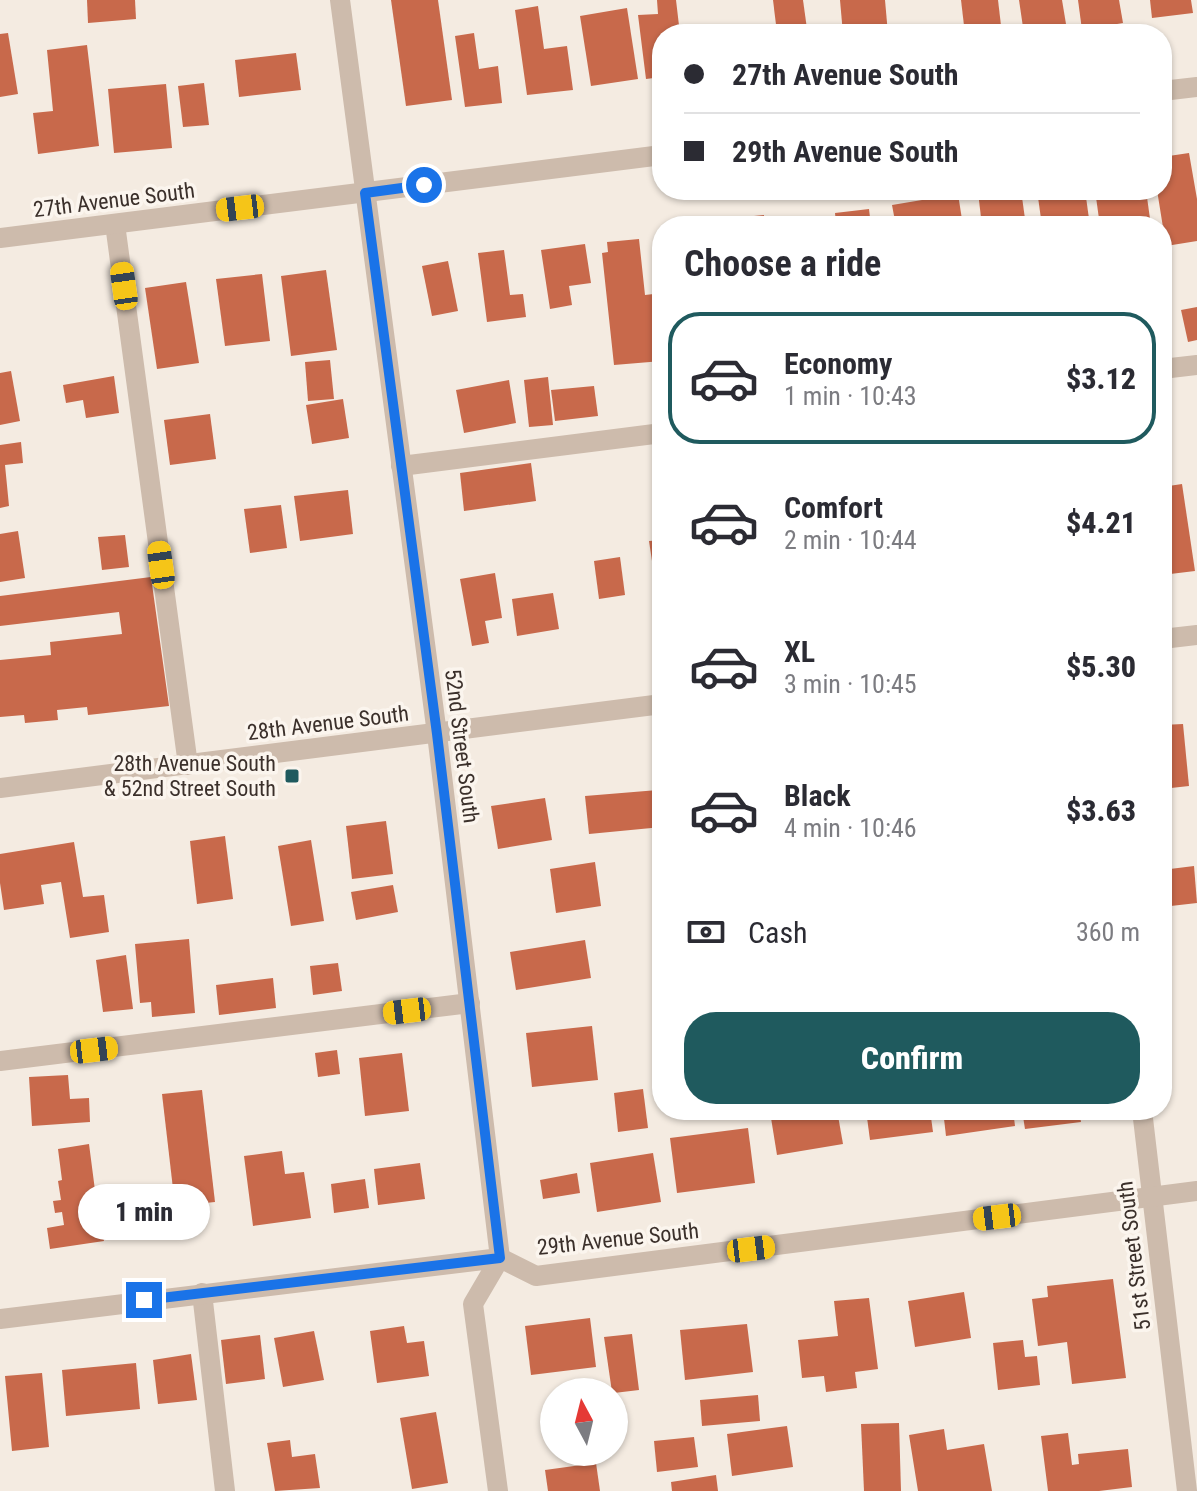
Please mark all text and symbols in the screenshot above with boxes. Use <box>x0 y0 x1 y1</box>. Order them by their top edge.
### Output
text: 27th Avenue South <box>732 57 959 92</box>
text: 29th Avenue South <box>732 134 959 169</box>
route start <box>406 167 442 203</box>
street label: 27th Avenue South <box>32 178 196 222</box>
car <box>215 193 265 223</box>
text: Choose a ride <box>684 243 881 285</box>
car <box>109 261 139 311</box>
icon: car <box>688 342 760 414</box>
text: Economy <box>784 346 892 381</box>
text: $3.12 <box>1066 361 1136 396</box>
text: 1 min · 10:43 <box>784 381 917 411</box>
icon: car <box>688 486 760 558</box>
text: Comfort <box>784 490 883 525</box>
text: $4.21 <box>1066 505 1136 540</box>
text: 2 min · 10:44 <box>784 525 917 555</box>
car <box>146 540 176 590</box>
icon: car <box>688 630 760 702</box>
text: XL <box>784 634 815 669</box>
text: $5.30 <box>1066 649 1136 684</box>
street label: 52nd Street South <box>440 667 484 825</box>
text: 3 min · 10:45 <box>784 669 917 699</box>
street label: 28th Avenue South <box>246 701 410 745</box>
place label: 28th Avenue South & 52nd Street South <box>104 751 276 801</box>
marker: 28th Avenue South & 52nd Street South <box>283 767 301 785</box>
icon: car <box>688 774 760 846</box>
text: Black <box>784 778 851 813</box>
text: $3.63 <box>1066 793 1136 828</box>
text: 4 min · 10:46 <box>784 813 917 843</box>
icon: cash <box>684 910 728 954</box>
text: Cash <box>748 915 808 950</box>
text: 360 m <box>1076 917 1140 947</box>
car <box>382 996 432 1026</box>
button: Confirm <box>684 1012 1140 1104</box>
car <box>69 1035 119 1065</box>
street label: 51st Street South <box>1112 1180 1156 1332</box>
callout: 1 min <box>78 1184 210 1240</box>
text: 1 min <box>115 1197 173 1227</box>
car <box>972 1202 1022 1232</box>
street label: 29th Avenue South <box>536 1218 700 1260</box>
car <box>726 1234 776 1264</box>
route end <box>126 1282 162 1318</box>
north arrow <box>540 1378 628 1466</box>
map controls <box>540 1378 628 1466</box>

